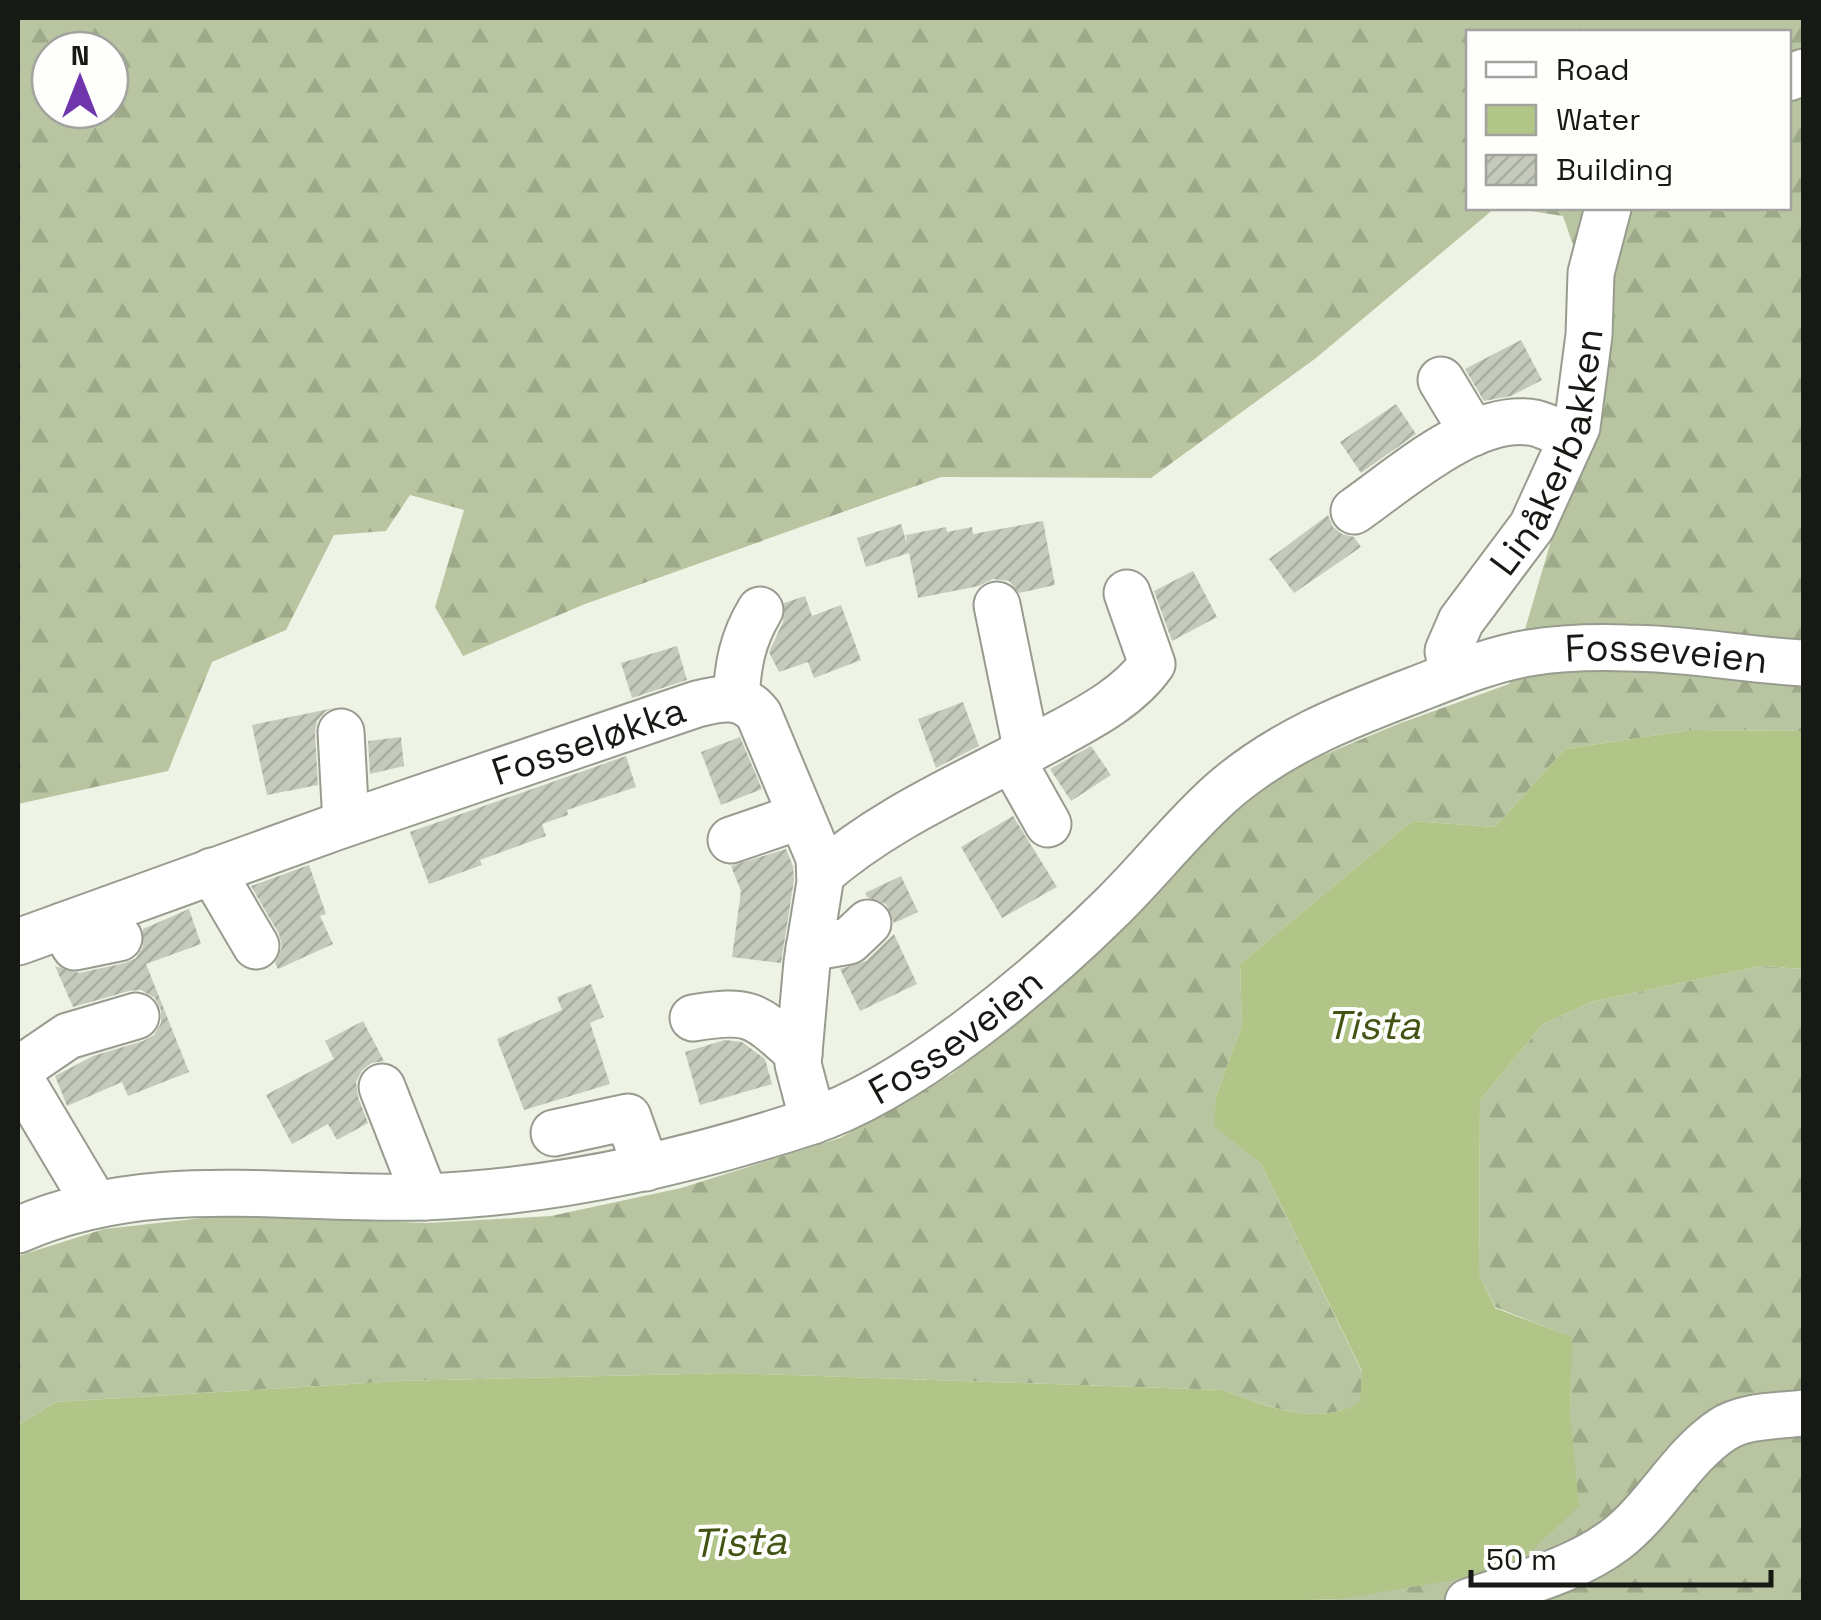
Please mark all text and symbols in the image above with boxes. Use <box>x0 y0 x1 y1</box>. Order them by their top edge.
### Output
north arrow <box>30 30 130 130</box>
legend <box>1466 30 1791 210</box>
text: N <box>71 37 89 73</box>
text: Road <box>1556 50 1630 89</box>
text: Water <box>1556 100 1641 139</box>
text: Building <box>1556 150 1673 189</box>
street label: Linåkerbakken <box>1480 326 1614 585</box>
street label: Fosseveien <box>1564 624 1770 684</box>
street label: Fosseløkka <box>485 686 692 796</box>
street label: Fosseveien <box>860 958 1053 1115</box>
water label: Tista <box>1326 1000 1421 1051</box>
water label: Tista <box>691 1515 788 1569</box>
scale bar <box>1471 1525 1771 1587</box>
text: 50 m <box>1486 1540 1557 1579</box>

